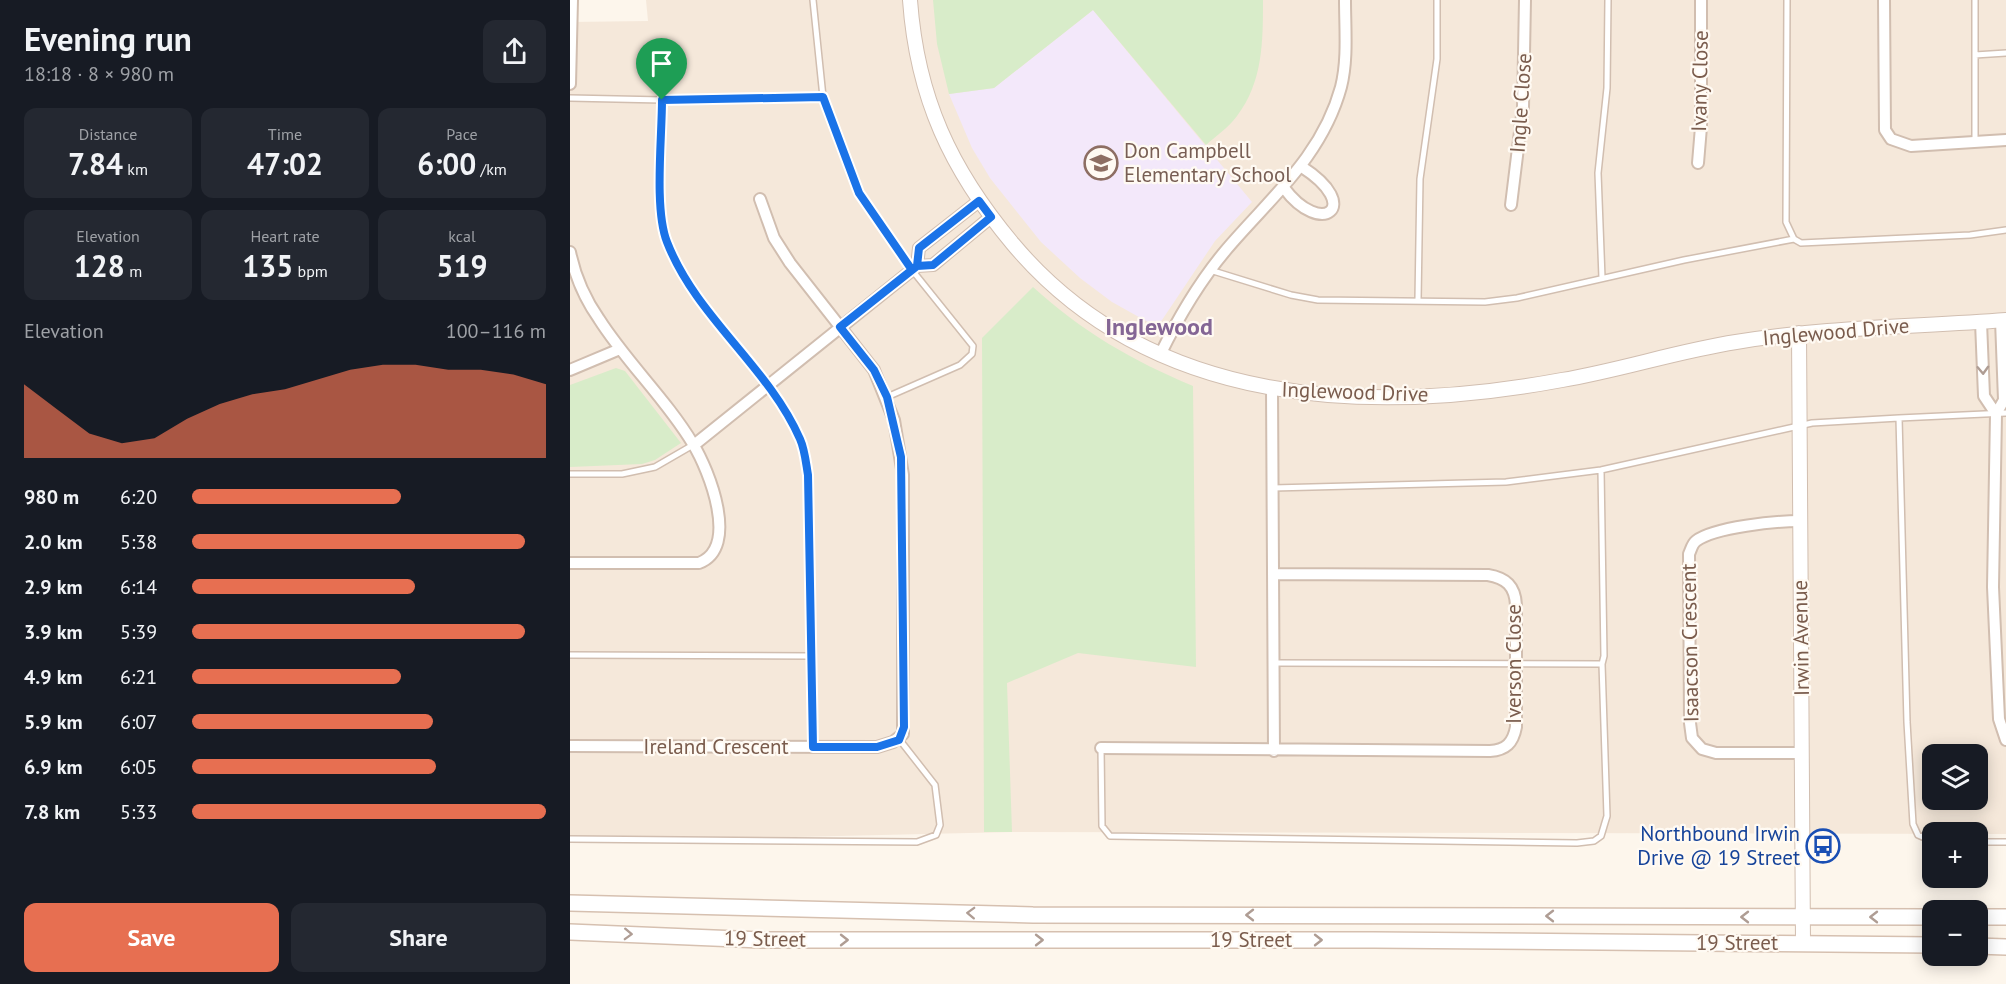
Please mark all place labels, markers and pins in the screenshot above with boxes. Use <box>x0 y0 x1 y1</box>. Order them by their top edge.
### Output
pin <box>636 38 687 100</box>
place label: Don Campbell Elementary School <box>1124 137 1291 188</box>
school or university icon: Don Campbell Elementary School <box>1083 145 1119 181</box>
place label: Northbound Irwin Drive @ 19 Street <box>1637 820 1800 871</box>
bus stop icon: Northbound Irwin Drive @ 19 Street <box>1805 828 1841 864</box>

